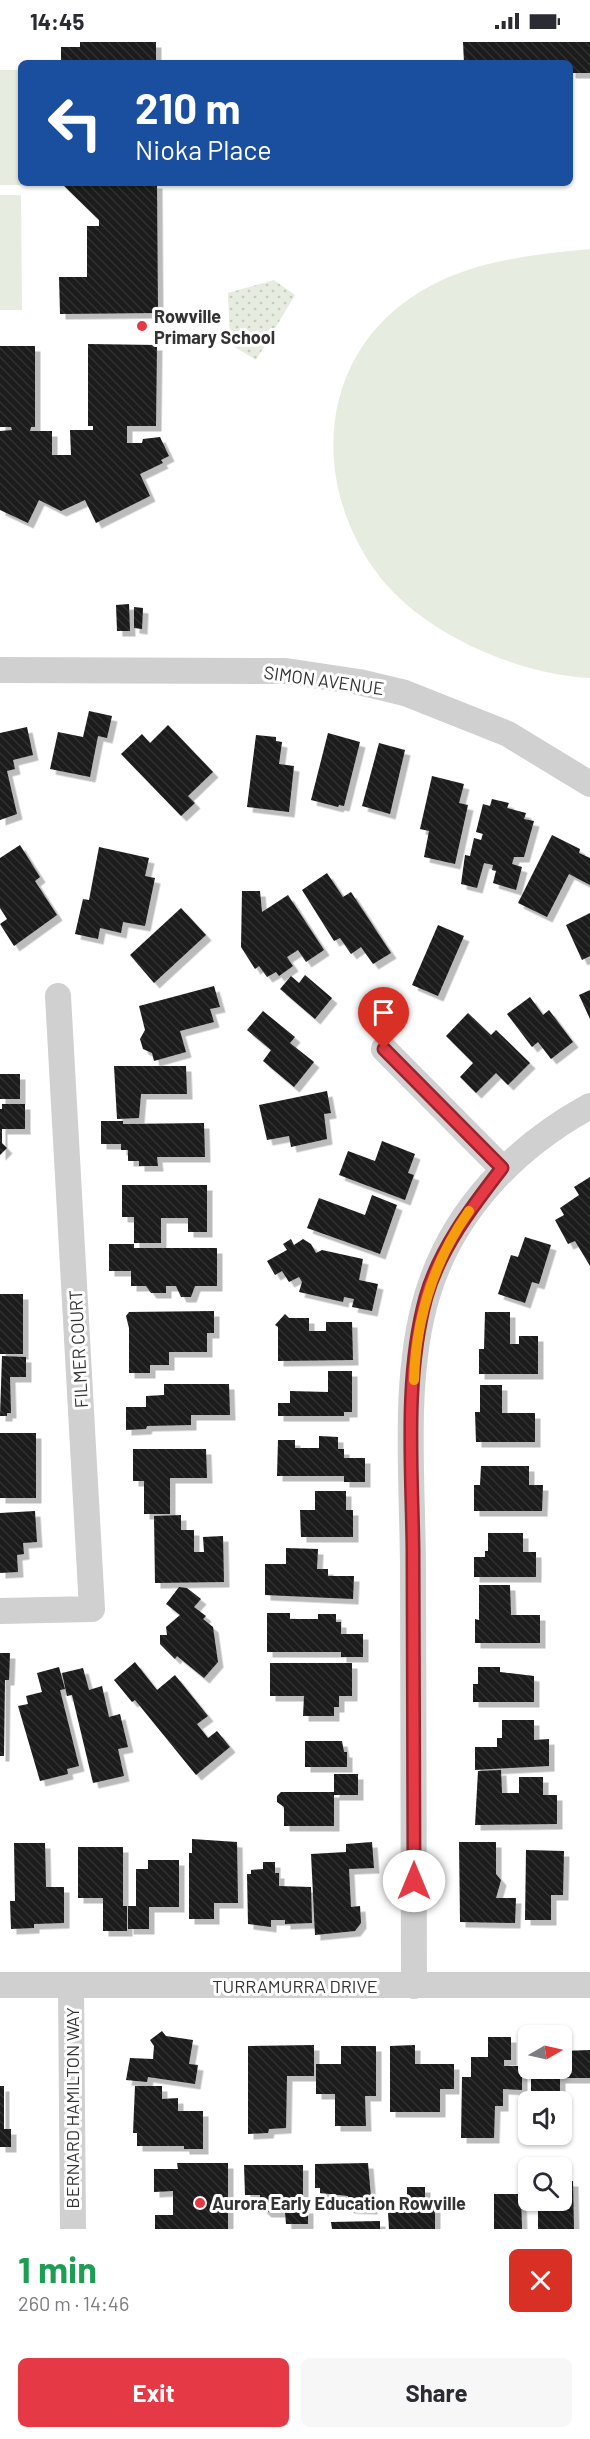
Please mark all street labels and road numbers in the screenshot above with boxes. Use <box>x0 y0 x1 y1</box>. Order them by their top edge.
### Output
street label: SIMON AVENUE <box>263 661 385 699</box>
street label: FILMER COURT <box>64 1289 92 1409</box>
street label: TURRAMURRA DRIVE <box>212 1975 378 1997</box>
street label: BERNARD HAMILTON WAY <box>61 2007 83 2209</box>

